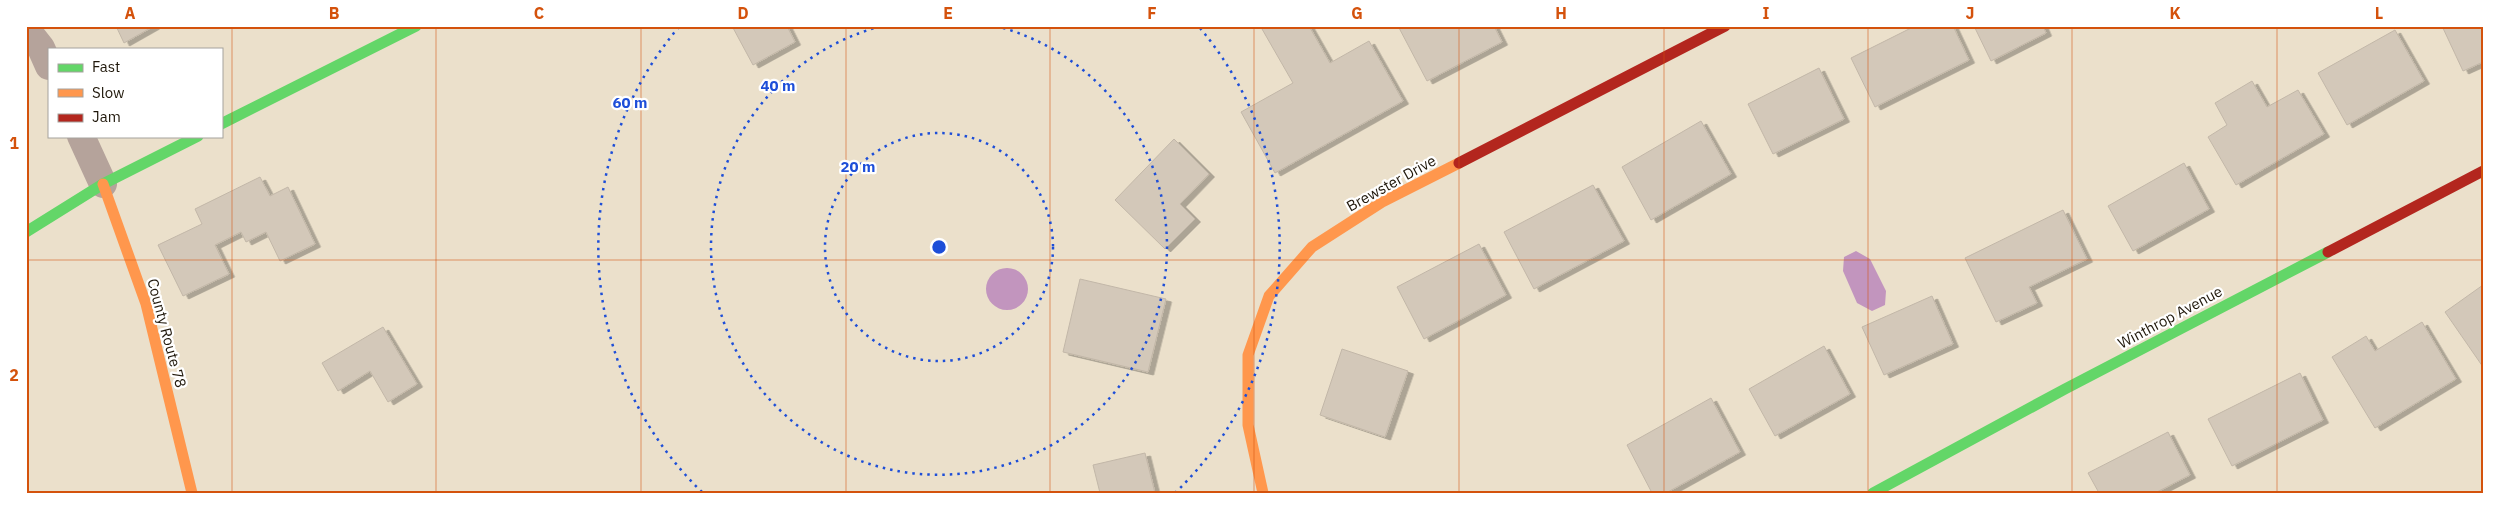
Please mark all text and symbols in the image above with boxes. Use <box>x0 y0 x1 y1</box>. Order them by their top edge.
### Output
text: A <box>125 3 136 23</box>
text: B <box>329 3 340 23</box>
text: C <box>534 3 544 23</box>
text: D <box>737 3 749 23</box>
text: E <box>943 3 953 23</box>
text: F <box>1147 3 1157 23</box>
text: G <box>1351 3 1363 23</box>
text: H <box>1555 3 1567 23</box>
text: I <box>1763 3 1770 23</box>
text: J <box>1966 3 1974 23</box>
text: K <box>2169 3 2181 23</box>
text: L <box>2375 3 2383 23</box>
legend <box>48 48 222 138</box>
text: Fast <box>92 57 120 76</box>
text: 40 m <box>761 76 795 95</box>
text: Slow <box>92 83 125 102</box>
text: 60 m <box>613 93 647 112</box>
text: Jam <box>92 107 121 126</box>
text: 1 <box>9 133 19 153</box>
street label: Brewster Drive <box>1343 151 1439 215</box>
text: 20 m <box>841 157 875 176</box>
centre of rings <box>930 238 948 256</box>
street label: County Route 78 <box>143 276 191 390</box>
street label: Winthrop Avenue <box>2115 281 2225 353</box>
text: 2 <box>9 365 19 385</box>

